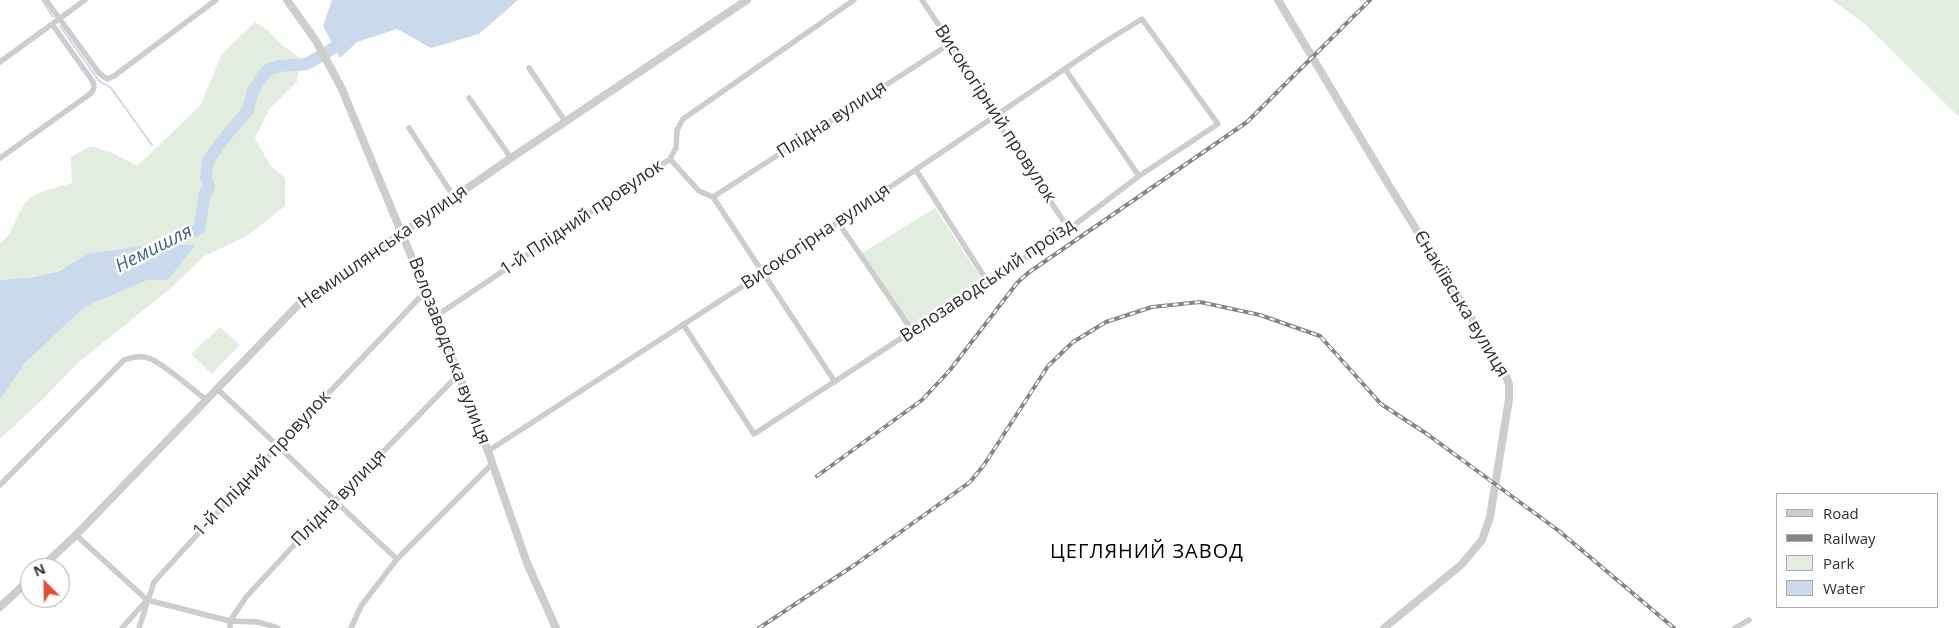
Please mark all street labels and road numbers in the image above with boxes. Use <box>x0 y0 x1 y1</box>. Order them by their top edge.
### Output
street label: Високогірний провулок <box>929 21 1061 207</box>
street label: Плідна вулиця <box>773 76 891 164</box>
street label: 1-й Плідний провулок <box>496 155 668 281</box>
street label: Високогірна вулиця <box>738 179 894 295</box>
street label: Немишлянська вулиця <box>294 180 472 314</box>
street label: Велозаводський проїзд <box>897 215 1079 347</box>
street label: Єнакіївська вулиця <box>1409 227 1513 381</box>
street label: Велозаводська вулиця <box>403 254 495 448</box>
street label: 1-й Плідний провулок <box>189 386 335 542</box>
street label: Плідна вулиця <box>287 445 391 551</box>

